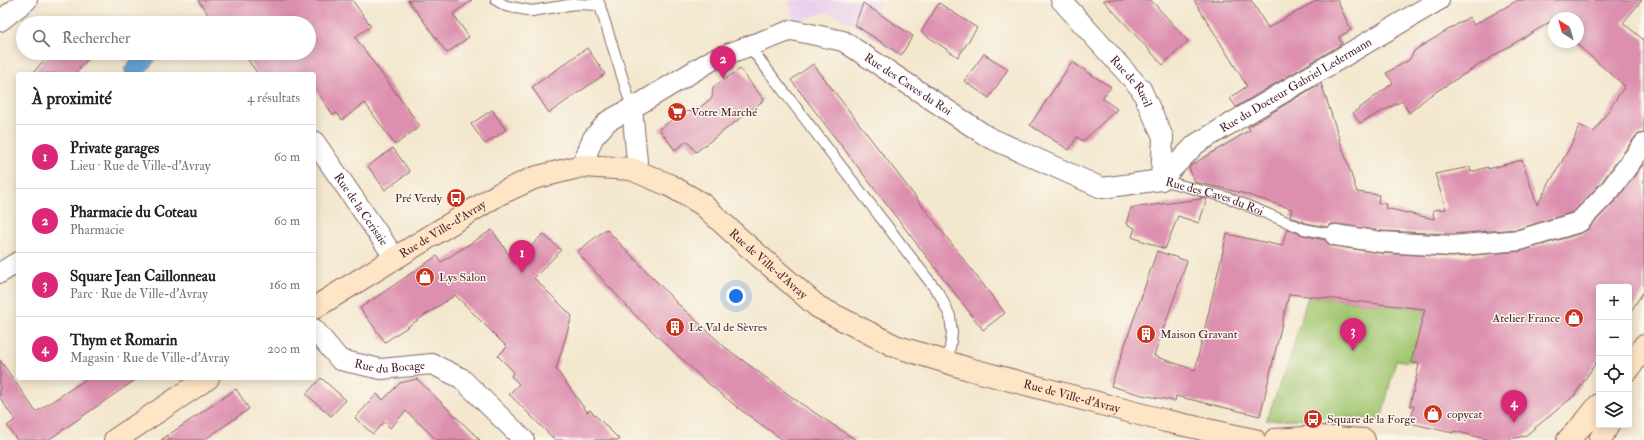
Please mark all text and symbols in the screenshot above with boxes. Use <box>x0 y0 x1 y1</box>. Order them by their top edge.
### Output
north arrow <box>1548 12 1584 48</box>
search box <box>16 16 316 60</box>
icon: search <box>30 27 52 49</box>
text: Rechercher <box>62 29 130 48</box>
street label: Rue du Docteur Gabriel Ledermann <box>1217 35 1375 136</box>
pin: 2 <box>710 46 736 79</box>
street label: Rue des Caves du Roi <box>861 50 955 119</box>
street label: Rue de Rueil <box>1107 53 1155 110</box>
text: À proximité <box>32 88 112 109</box>
text: 4 résultats <box>247 90 300 106</box>
supermarket icon: Votre Marché <box>666 101 688 123</box>
place label: Votre Marché <box>691 105 758 120</box>
text: Private garages <box>70 139 159 158</box>
text: 1 <box>43 149 47 165</box>
text: 60 m <box>274 149 300 165</box>
text: Lieu · Rue de Ville-d'Avray <box>70 158 210 174</box>
street label: Rue de la Cerisaie <box>330 170 391 249</box>
street label: Rue des Caves du Roi <box>1164 174 1266 219</box>
bus stop icon: Pré Verdy <box>445 187 467 209</box>
place label: Pré Verdy <box>395 191 443 206</box>
street label: Rue de Ville-d'Avray <box>397 196 490 262</box>
text: Pharmacie du Coteau <box>70 203 197 222</box>
text: 2 <box>42 213 48 229</box>
text: 60 m <box>274 213 300 229</box>
text: Pharmacie <box>70 222 124 238</box>
street label: Rue de Ville-d'Avray <box>726 226 811 303</box>
pin: 1 <box>509 240 535 273</box>
shop icon: Lys Salon <box>414 266 436 288</box>
text: Square Jean Caillonneau <box>70 267 216 286</box>
place label: Lys Salon <box>439 270 486 285</box>
text: 3 <box>43 277 48 293</box>
text: 160 m <box>269 277 300 293</box>
map controls <box>1596 284 1632 428</box>
button: + <box>1596 284 1632 320</box>
text: Parc · Rue de Ville-d'Avray <box>70 286 208 302</box>
your location <box>726 286 746 306</box>
shop icon: Atelier France <box>1563 307 1585 329</box>
place label: Atelier France <box>1492 311 1560 326</box>
building icon: Le Val de Sèvres <box>664 316 686 338</box>
pin: 3 <box>1340 318 1366 351</box>
place label: Le Val de Sèvres <box>689 320 767 335</box>
button: − <box>1596 320 1632 356</box>
building icon: Maison Gravant <box>1135 323 1157 345</box>
place label: Maison Gravant <box>1160 327 1238 342</box>
text: Thym et Romarin <box>70 331 177 350</box>
text: 4 <box>41 341 49 357</box>
text: 200 m <box>267 341 300 357</box>
text: Magasin · Rue de Ville-d'Avray <box>70 350 230 366</box>
street label: Rue du Bocage <box>353 356 426 377</box>
button: locate <box>1596 356 1632 392</box>
street label: Rue de Ville-d'Avray <box>1022 377 1122 417</box>
pin: 4 <box>1501 390 1527 423</box>
button: layers <box>1596 392 1632 428</box>
shop icon: copycat <box>1422 403 1444 425</box>
place label: copycat <box>1447 407 1483 422</box>
bus stop icon: Square de la Forge <box>1302 408 1324 430</box>
place label: Square de la Forge <box>1327 412 1415 427</box>

